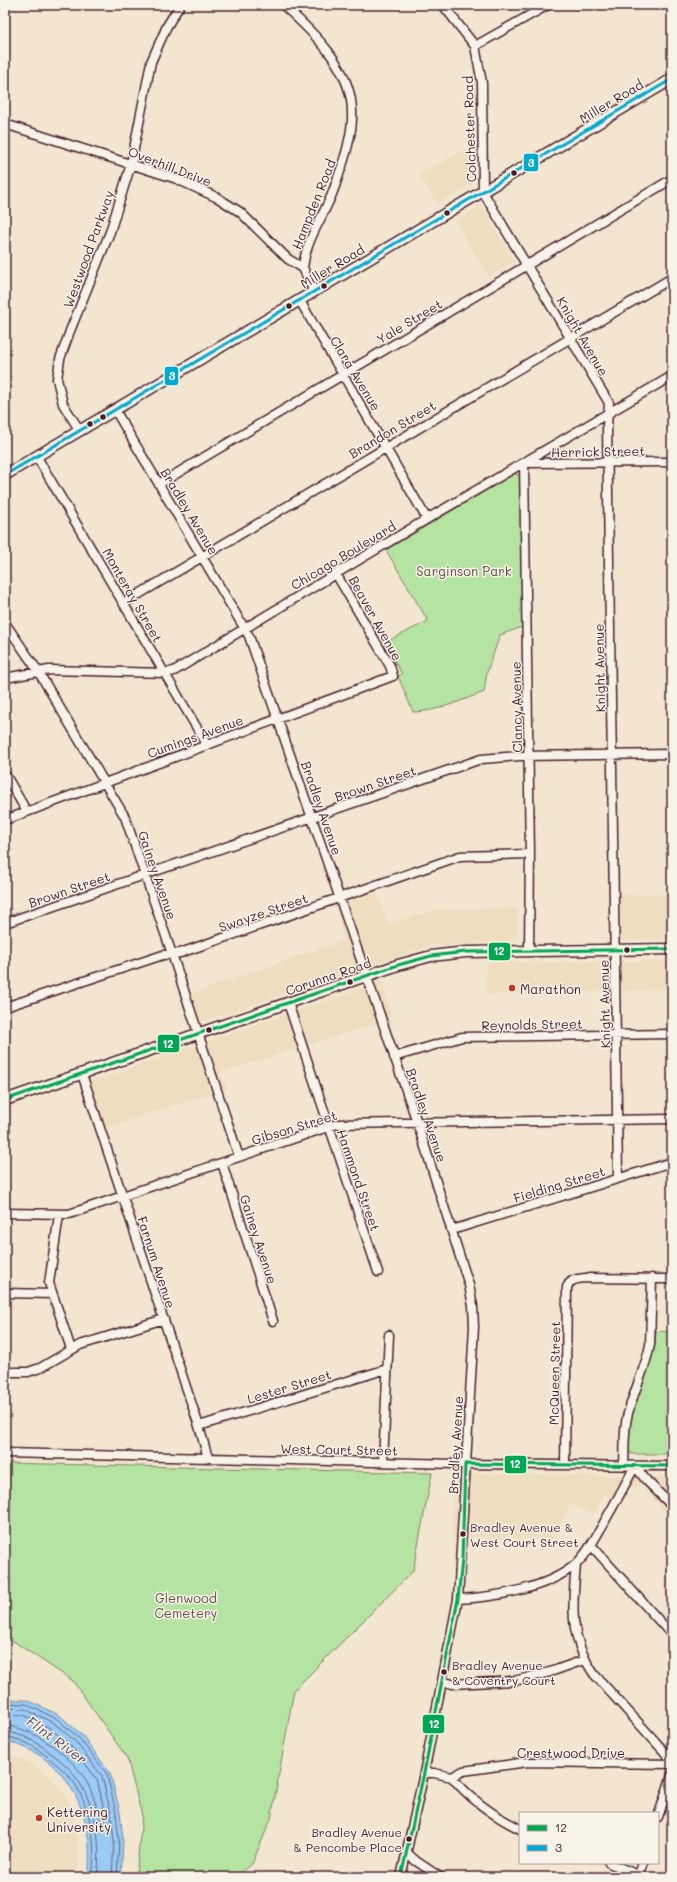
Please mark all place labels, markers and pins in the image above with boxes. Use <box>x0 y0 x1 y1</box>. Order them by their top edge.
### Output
unlabelled marker <box>509 168 519 178</box>
unlabelled marker <box>442 208 452 218</box>
unlabelled marker <box>319 281 329 291</box>
unlabelled marker <box>284 301 294 311</box>
unlabelled marker <box>98 412 108 422</box>
unlabelled marker <box>85 419 95 429</box>
unlabelled marker <box>622 945 632 955</box>
unlabelled marker <box>345 977 355 987</box>
place label: Marathon <box>520 980 581 997</box>
marker: Marathon <box>507 983 517 993</box>
unlabelled marker <box>204 1025 214 1035</box>
place label: Bradley Avenue & West Court Street <box>470 1519 579 1550</box>
marker: Bradley Avenue & West Court Street <box>458 1529 468 1539</box>
place label: Bradley Avenue & Coventry Court <box>452 1657 556 1688</box>
marker: Bradley Avenue & Coventry Court <box>439 1667 449 1677</box>
place label: Kettering University <box>47 1803 111 1835</box>
marker: Kettering University <box>34 1813 44 1823</box>
place label: Bradley Avenue & Pencombe Place <box>293 1824 402 1855</box>
marker: Bradley Avenue & Pencombe Place <box>404 1834 414 1844</box>

